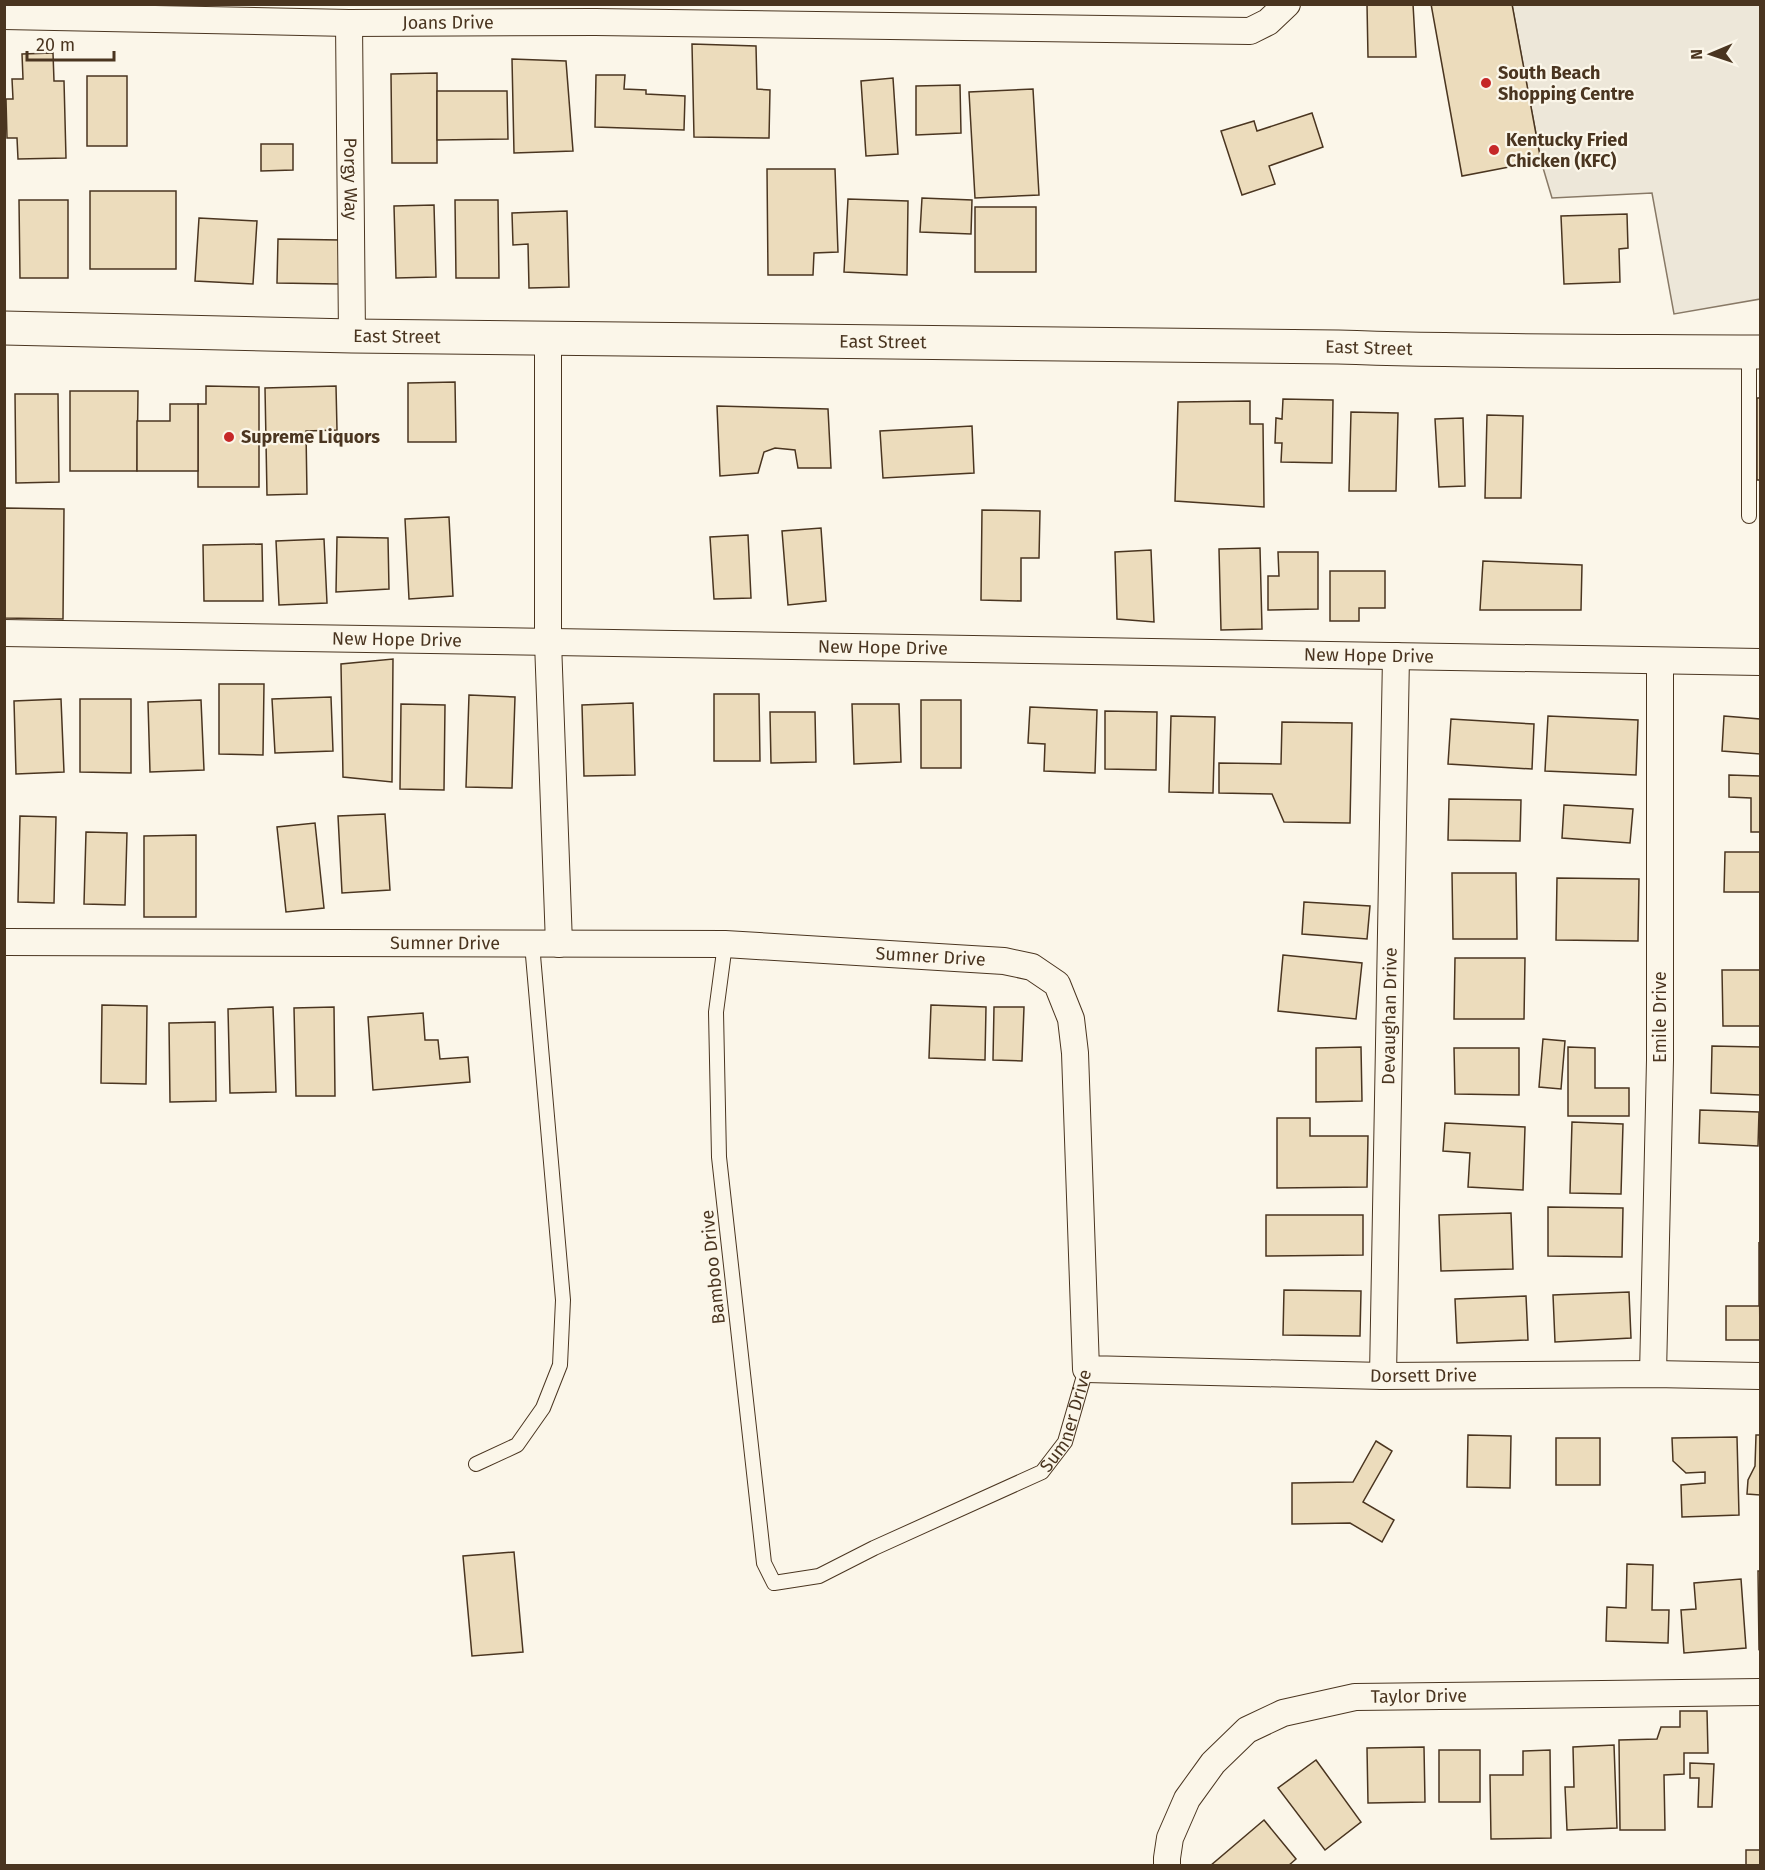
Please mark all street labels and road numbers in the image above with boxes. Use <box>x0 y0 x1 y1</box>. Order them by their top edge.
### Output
street label: Joans Drive <box>402 11 494 34</box>
street label: Porgy Way <box>339 137 362 221</box>
street label: East Street <box>353 325 441 348</box>
street label: East Street <box>839 330 927 353</box>
street label: East Street <box>1325 336 1413 360</box>
street label: New Hope Drive <box>332 627 462 652</box>
street label: New Hope Drive <box>818 635 948 660</box>
street label: New Hope Drive <box>1304 643 1434 668</box>
street label: Sumner Drive <box>390 932 500 954</box>
street label: Sumner Drive <box>875 942 986 971</box>
street label: Devaughan Drive <box>1377 947 1402 1085</box>
street label: Emile Drive <box>1649 971 1671 1063</box>
street label: Bamboo Drive <box>696 1209 730 1325</box>
street label: Dorsett Drive <box>1370 1364 1477 1387</box>
street label: Sumner Drive <box>1035 1367 1096 1476</box>
street label: Taylor Drive <box>1371 1685 1467 1708</box>

